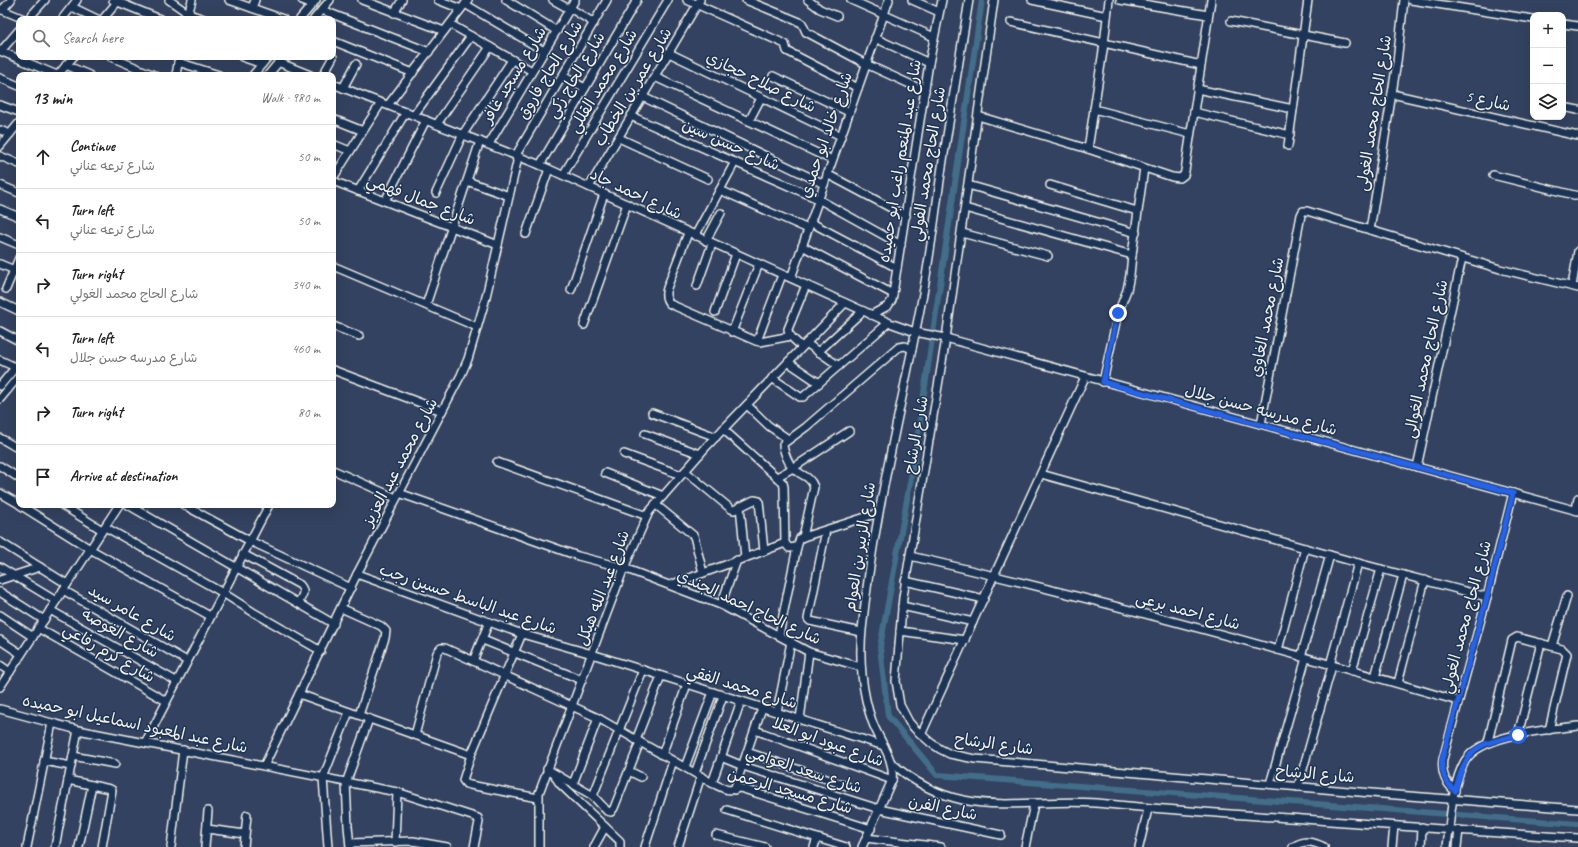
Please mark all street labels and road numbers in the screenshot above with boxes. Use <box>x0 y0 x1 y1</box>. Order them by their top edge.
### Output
street label: شارع الحاج فاروق <box>513 17 588 123</box>
street label: شارع مسجد غافر <box>476 23 552 129</box>
street label: شارع عمر بن الخطاب <box>590 24 677 151</box>
street label: شارع محمد القللي <box>564 25 645 139</box>
street label: شارع الحاج زكي <box>542 28 613 124</box>
street label: شارع الحاج محمد الغولى <box>1352 33 1397 193</box>
street label: شارع صلاح حجازي <box>702 47 819 118</box>
street label: شارع عبد المنعم راغب ابو حميده <box>874 58 928 264</box>
street label: شارع خالد ابو حمدي <box>795 69 858 201</box>
street label: شارع الحاج محمد الفولي <box>906 85 954 243</box>
street label: شارع 5 <box>1463 86 1513 117</box>
street label: شارع حسن سين <box>679 115 783 176</box>
street label: شارع احمد جاد <box>587 164 685 225</box>
street label: شارع جمال فهمي <box>362 170 478 234</box>
street label: شارع محمد الغاوي <box>1246 255 1289 379</box>
street label: شارع الحاج محمد الغوالى <box>1399 278 1454 440</box>
street label: شارع مدرسه حسن جلال <box>1182 380 1339 441</box>
street label: شارع محمد عبد العزيز <box>357 394 443 532</box>
street label: شارع الرشاح <box>899 394 934 476</box>
street label: شارع الزبير بن العوام <box>840 481 882 614</box>
street label: شارع عبد الله هيكل <box>572 527 635 649</box>
street label: شارع الحاج محمد الغولي <box>1436 538 1500 697</box>
street label: شارع عبد الباسط حسين رجب <box>376 559 559 640</box>
street label: شارع الحاج احمد الجندي <box>673 565 824 650</box>
street label: شارع عامر سيد <box>84 580 180 647</box>
street label: شارع احمد برعى <box>1133 587 1242 635</box>
street label: شارع الغوصه <box>78 604 162 663</box>
street label: شارع كرم رفاعي <box>57 619 159 691</box>
street label: شارع محمد الفقي <box>683 661 800 717</box>
street label: شارع عبد المعبود اسماعيل ابو حميده <box>20 690 250 759</box>
street label: شارع عبود ابو العلا <box>769 713 887 772</box>
street label: شارع الرشاح <box>953 729 1035 760</box>
street label: شارع سعد العوامي <box>742 742 864 802</box>
street label: شارع الرشاح <box>1275 761 1355 788</box>
street label: شارع مسجد الرحمن <box>725 764 855 819</box>
street label: شارع الفرن <box>906 791 979 826</box>

